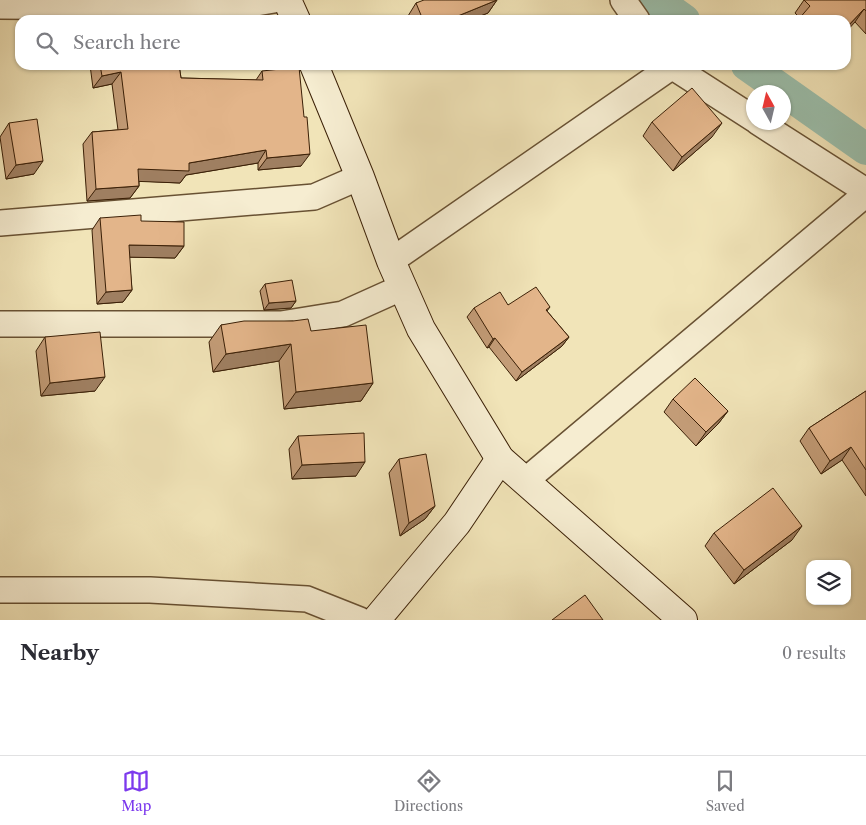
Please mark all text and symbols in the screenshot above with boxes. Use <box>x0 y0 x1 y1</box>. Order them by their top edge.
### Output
search box <box>15 15 851 70</box>
icon: search <box>33 29 61 57</box>
text: Search here <box>73 31 181 54</box>
north arrow <box>746 85 791 130</box>
map controls <box>806 560 851 605</box>
button: layers <box>806 560 851 605</box>
text: Nearby <box>20 640 99 665</box>
text: 0 results <box>782 643 846 663</box>
tab: Map <box>121 767 151 815</box>
tab: Directions <box>394 767 463 815</box>
tab: Saved <box>706 767 745 815</box>

